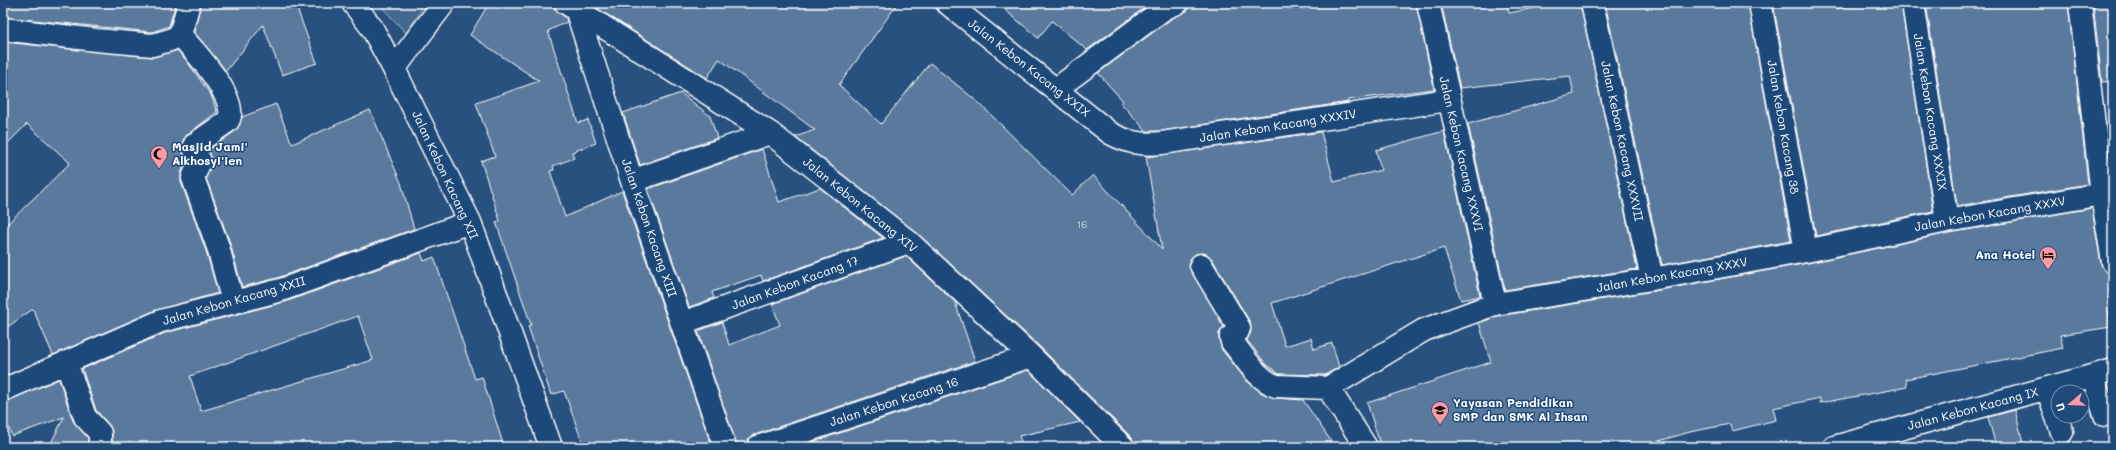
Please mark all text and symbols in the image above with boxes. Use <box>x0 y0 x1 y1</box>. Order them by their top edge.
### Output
street label: Jalan Kebon Kacang XXIX <box>965 14 1094 120</box>
street label: Jalan Kebon Kacang XXXIX <box>1911 32 1951 192</box>
street label: Jalan Kebon Kacang 38 <box>1764 58 1804 195</box>
street label: Jalan Kebon Kacang XXXVII <box>1598 59 1648 223</box>
street label: Jalan Kebon Kacang XXXVI <box>1436 75 1488 233</box>
street label: Jalan Kebon Kacang XXXIV <box>1198 105 1358 145</box>
street label: Jalan Kebon Kacang XII <box>409 108 483 242</box>
place label: Masjid Jami' Alkhosyi'ien <box>172 138 248 168</box>
mosque icon: Masjid Jami' Alkhosyi'ien <box>149 144 169 169</box>
street label: Jalan Kebon Kacang XIV <box>800 153 921 256</box>
street label: Jalan Kebon Kacang XIII <box>619 156 681 299</box>
street label: Jalan Kebon Kacang XXXV <box>1913 192 2067 234</box>
house number: 16 <box>1077 217 1087 231</box>
hotel icon: Ana Hotel <box>2038 245 2058 270</box>
place label: Ana Hotel <box>1975 246 2035 262</box>
street label: Jalan Kebon Kacang 17 <box>729 252 861 312</box>
street label: Jalan Kebon Kacang XXXV <box>1595 253 1749 295</box>
street label: Jalan Kebon Kacang XXII <box>160 272 307 328</box>
street label: Jalan Kebon Kacang 16 <box>827 373 960 429</box>
street label: Jalan Kebon Kacang IX <box>1905 383 2040 433</box>
north arrow <box>2050 384 2090 424</box>
place label: Yayasan Pendidikan SMP dan SMK Al Ihsan <box>1453 394 1588 424</box>
school or university icon: Yayasan Pendidikan SMP dan SMK Al Ihsan <box>1430 400 1450 425</box>
text: U <box>2052 401 2068 414</box>

